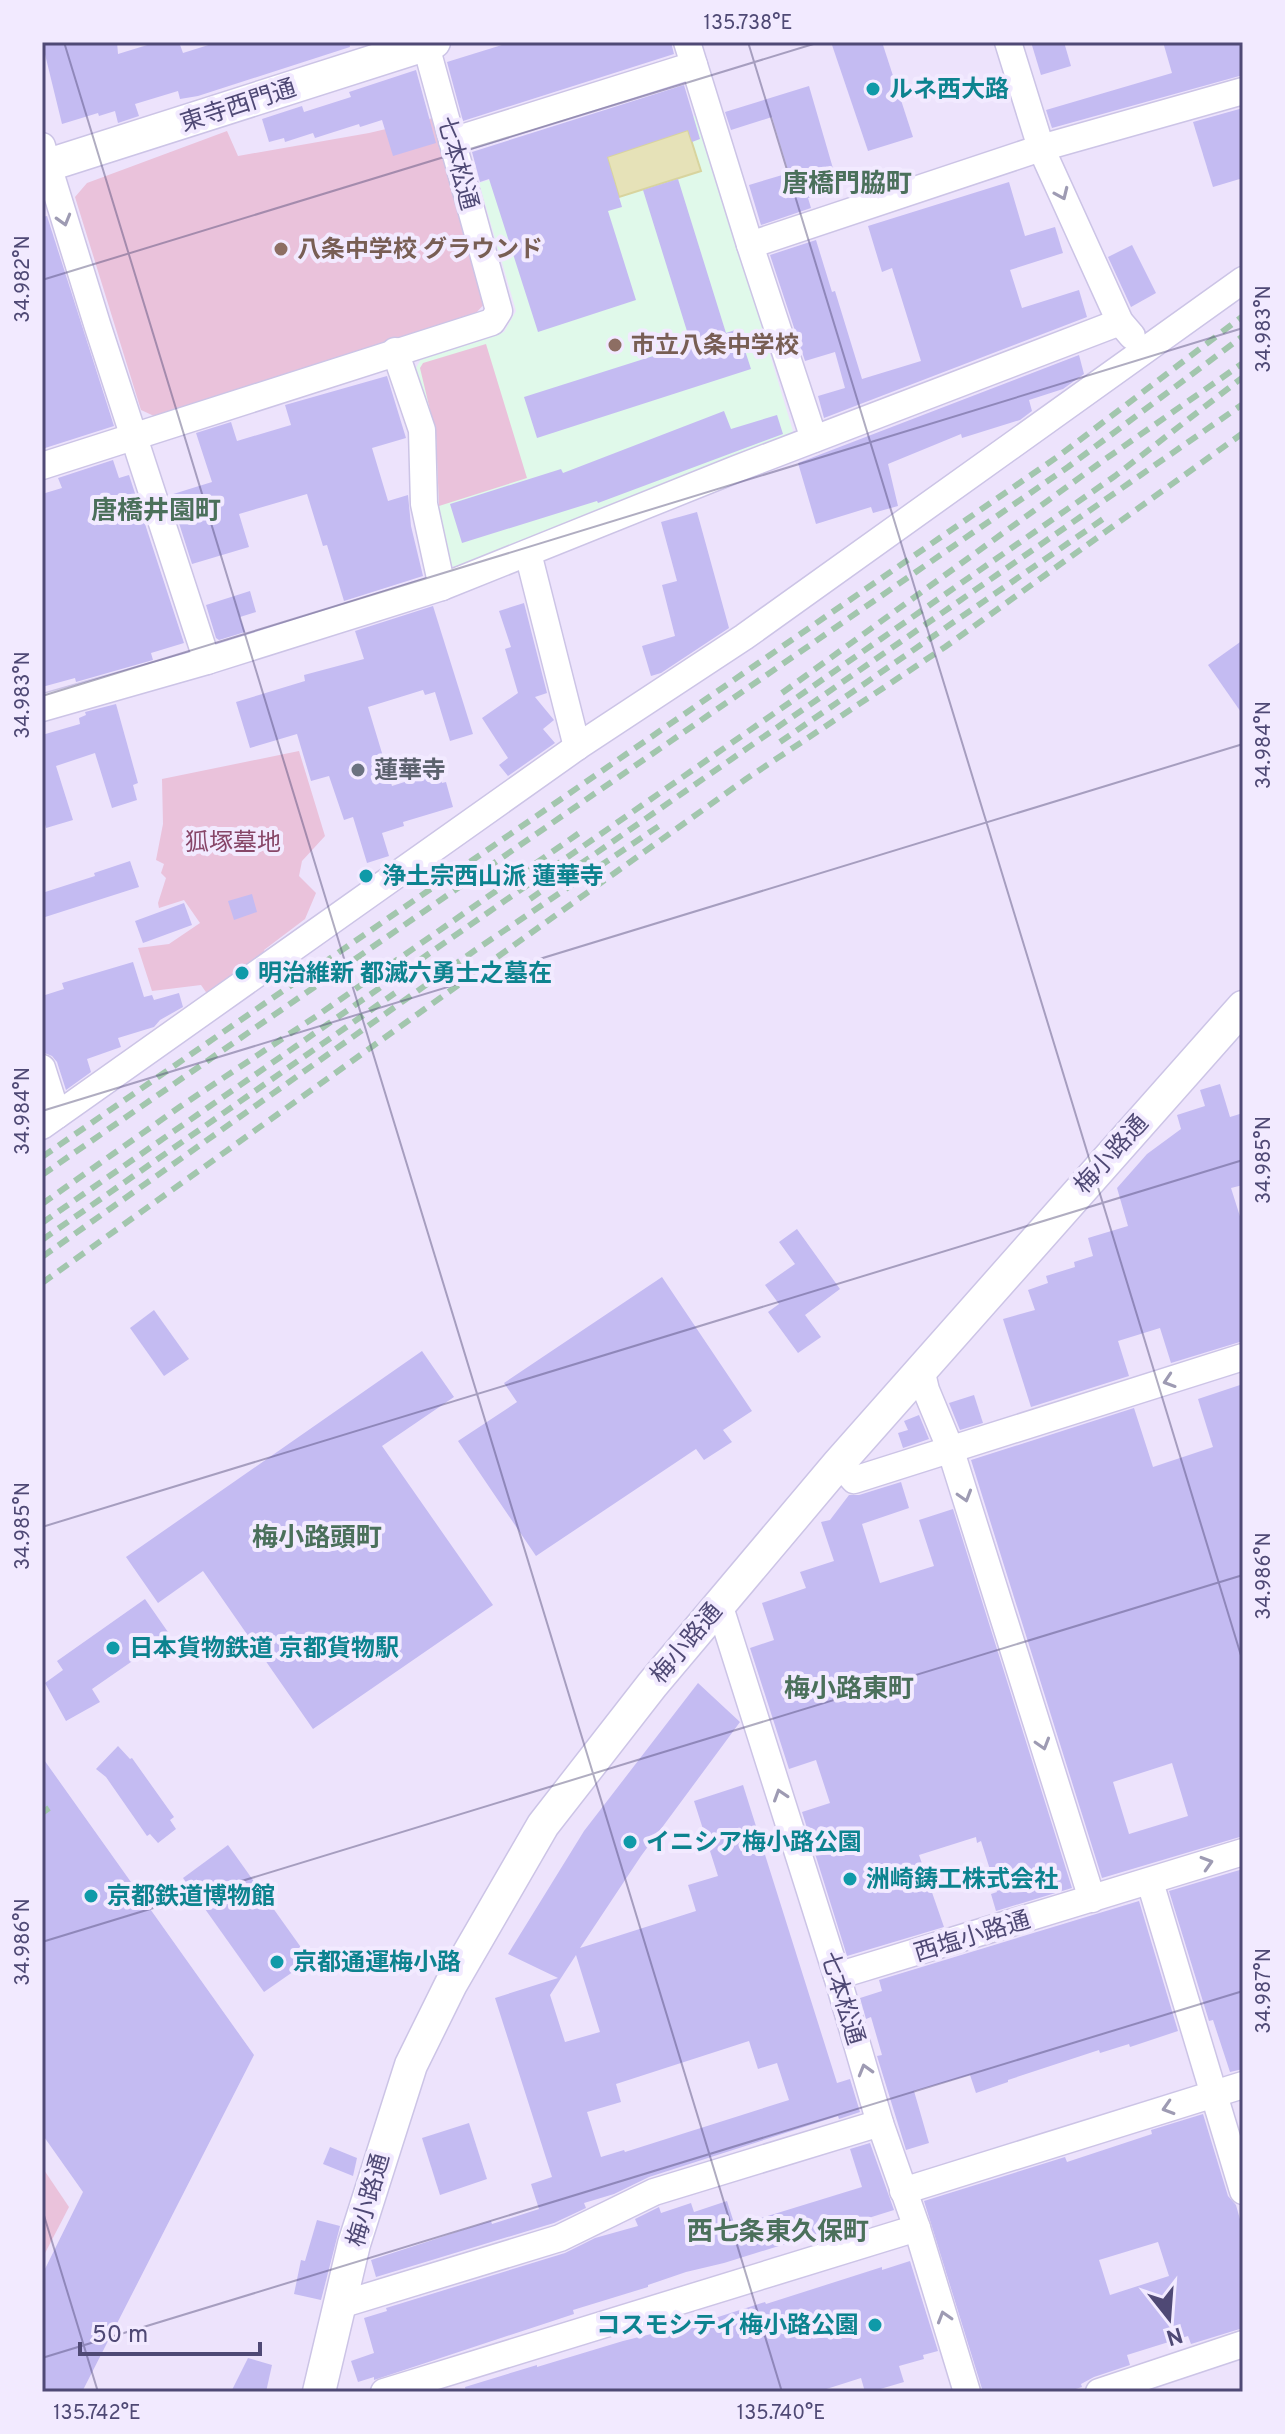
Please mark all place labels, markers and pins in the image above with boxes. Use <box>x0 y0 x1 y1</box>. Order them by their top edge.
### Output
place label: ルネ西大路 <box>889 76 1009 106</box>
marker: ルネ西大路 <box>864 80 882 98</box>
place label: 八条中学校 グラウンド <box>297 236 543 266</box>
marker: 八条中学校 グラウンド <box>272 240 290 258</box>
place label: 市立八条中学校 <box>631 332 799 362</box>
marker: 市立八条中学校 <box>606 336 624 354</box>
place label: 蓮華寺 <box>374 757 446 787</box>
marker: 蓮華寺 <box>349 761 367 779</box>
place label: 浄土宗西山派 蓮華寺 <box>382 863 604 893</box>
marker: 浄土宗西山派 蓮華寺 <box>357 867 375 885</box>
place label: 明治維新 都滅六勇士之墓在 <box>258 960 552 990</box>
marker: 明治維新 都滅六勇士之墓在 <box>233 964 251 982</box>
place label: 日本貨物鉄道 京都貨物駅 <box>129 1635 399 1665</box>
marker: 日本貨物鉄道 京都貨物駅 <box>104 1639 122 1657</box>
place label: イニシア梅小路公園 <box>646 1829 862 1859</box>
marker: イニシア梅小路公園 <box>621 1833 639 1851</box>
place label: 洲崎鋳工株式会社 <box>866 1866 1058 1896</box>
marker: 洲崎鋳工株式会社 <box>841 1870 859 1888</box>
place label: 京都鉄道博物館 <box>107 1883 275 1913</box>
marker: 京都鉄道博物館 <box>82 1887 100 1905</box>
place label: 京都通運梅小路 <box>293 1949 461 1979</box>
marker: 京都通運梅小路 <box>268 1953 286 1971</box>
place label: コスモシティ梅小路公園 <box>596 2312 859 2342</box>
marker: コスモシティ梅小路公園 <box>866 2316 884 2334</box>

